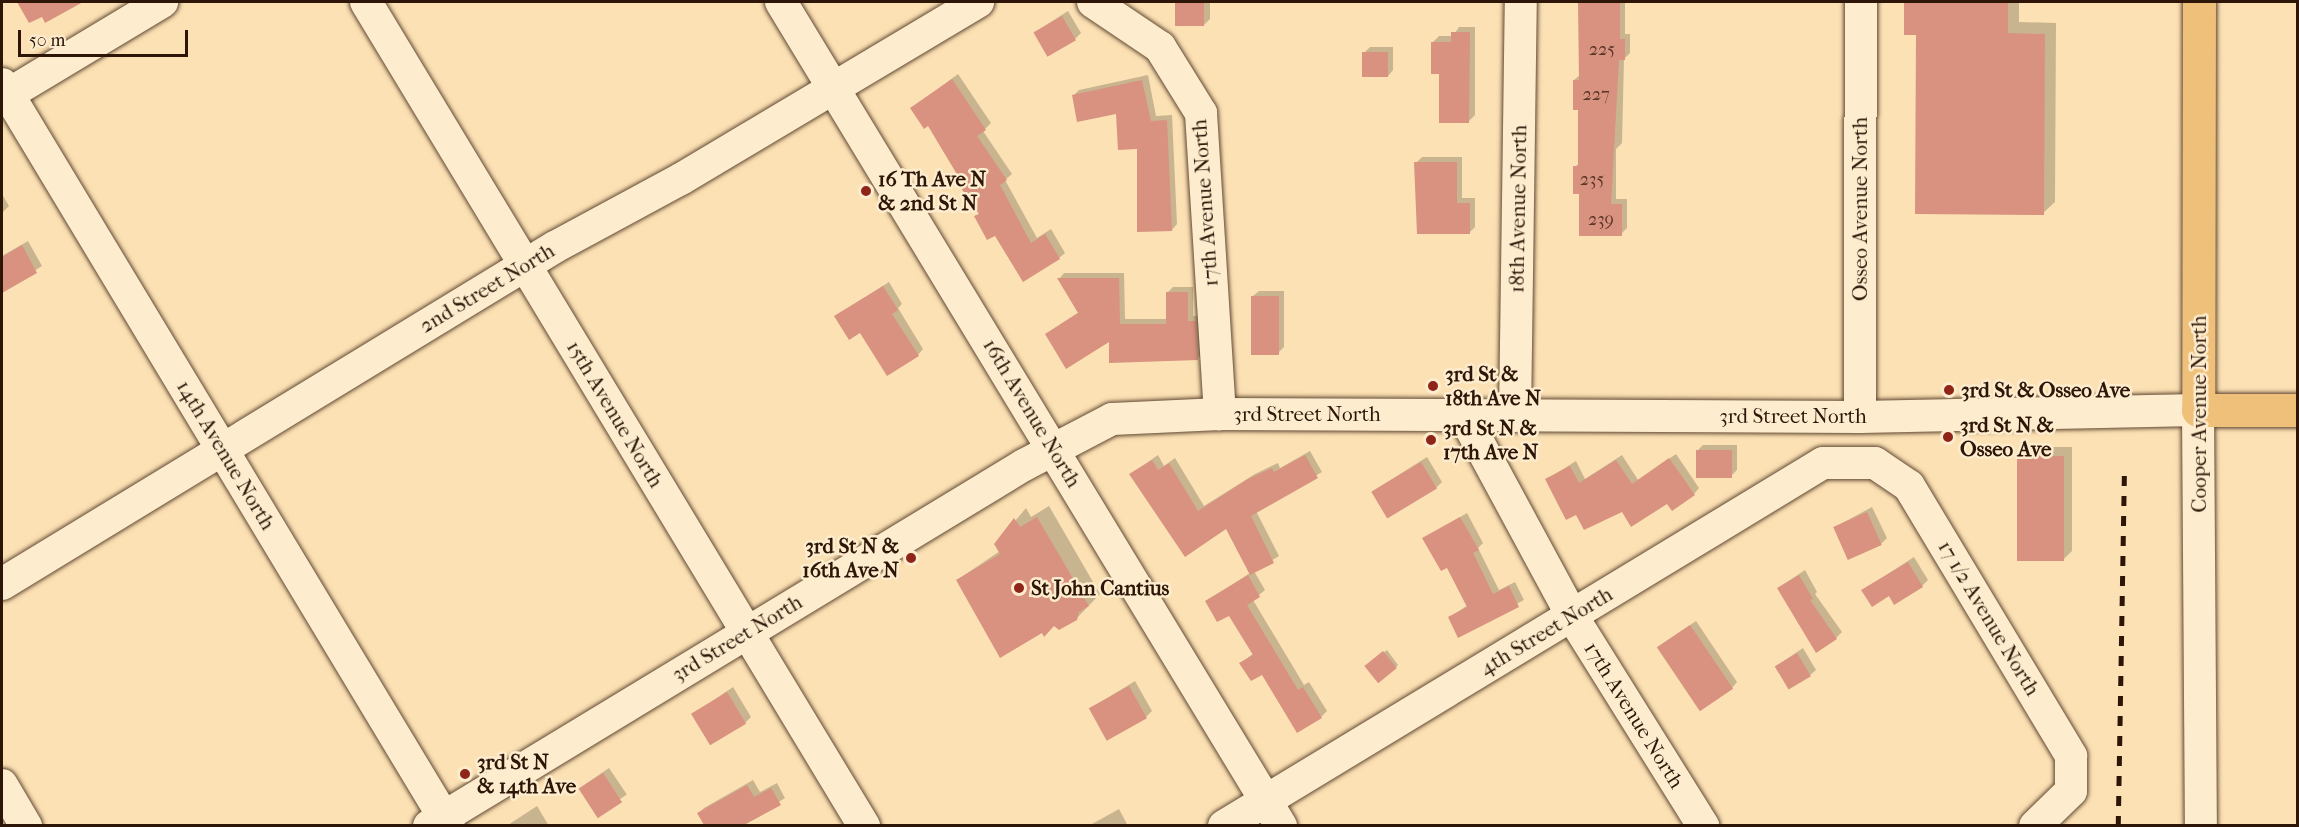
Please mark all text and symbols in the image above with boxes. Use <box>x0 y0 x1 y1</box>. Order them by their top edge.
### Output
scale bar <box>21 18 190 56</box>
text: 50 m <box>29 30 65 51</box>
house number: 225 <box>1589 39 1615 61</box>
house number: 227 <box>1582 84 1610 106</box>
street label: Osseo Avenue North <box>1847 117 1873 301</box>
street label: 17th Avenue North <box>1187 118 1223 288</box>
street label: 18th Avenue North <box>1504 125 1532 293</box>
place label: 16 Th Ave N & 2nd St N <box>878 166 986 216</box>
house number: 235 <box>1580 169 1604 191</box>
marker: 16 Th Ave N & 2nd St N <box>859 184 873 198</box>
house number: 239 <box>1588 209 1614 231</box>
street label: 2nd Street North <box>415 238 559 338</box>
street label: Cooper Avenue North <box>2186 315 2212 513</box>
street label: 16th Avenue North <box>978 334 1086 492</box>
street label: 15th Avenue North <box>561 336 669 492</box>
place label: 3rd St & 18th Ave N <box>1445 361 1541 411</box>
street label: 14th Avenue North <box>171 376 281 534</box>
place label: 3rd St & Osseo Ave <box>1961 377 2130 403</box>
marker: 3rd St & 18th Ave N <box>1426 379 1440 393</box>
marker: 3rd St & Osseo Ave <box>1942 383 1956 397</box>
street label: 3rd Street North <box>1233 401 1381 427</box>
street label: 3rd Street North <box>1719 403 1867 429</box>
place label: 3rd St N & Osseo Ave <box>1960 412 2054 462</box>
place label: 3rd St N & 17th Ave N <box>1443 415 1538 465</box>
marker: 3rd St N & Osseo Ave <box>1941 430 1955 444</box>
marker: 3rd St N & 17th Ave N <box>1424 433 1438 447</box>
place label: 3rd St N & 16th Ave N <box>802 533 899 583</box>
street label: 17 1/2 Avenue North <box>1933 536 2045 700</box>
marker: 3rd St N & 16th Ave N <box>904 551 918 565</box>
place label: St John Cantius <box>1031 575 1169 601</box>
marker: St John Cantius <box>1012 581 1026 595</box>
street label: 4th Street North <box>1475 581 1617 681</box>
street label: 3rd Street North <box>667 589 807 687</box>
street label: 17th Avenue North <box>1579 637 1689 793</box>
place label: 3rd St N & 14th Ave <box>477 749 576 799</box>
marker: 3rd St N & 14th Ave <box>458 767 472 781</box>

